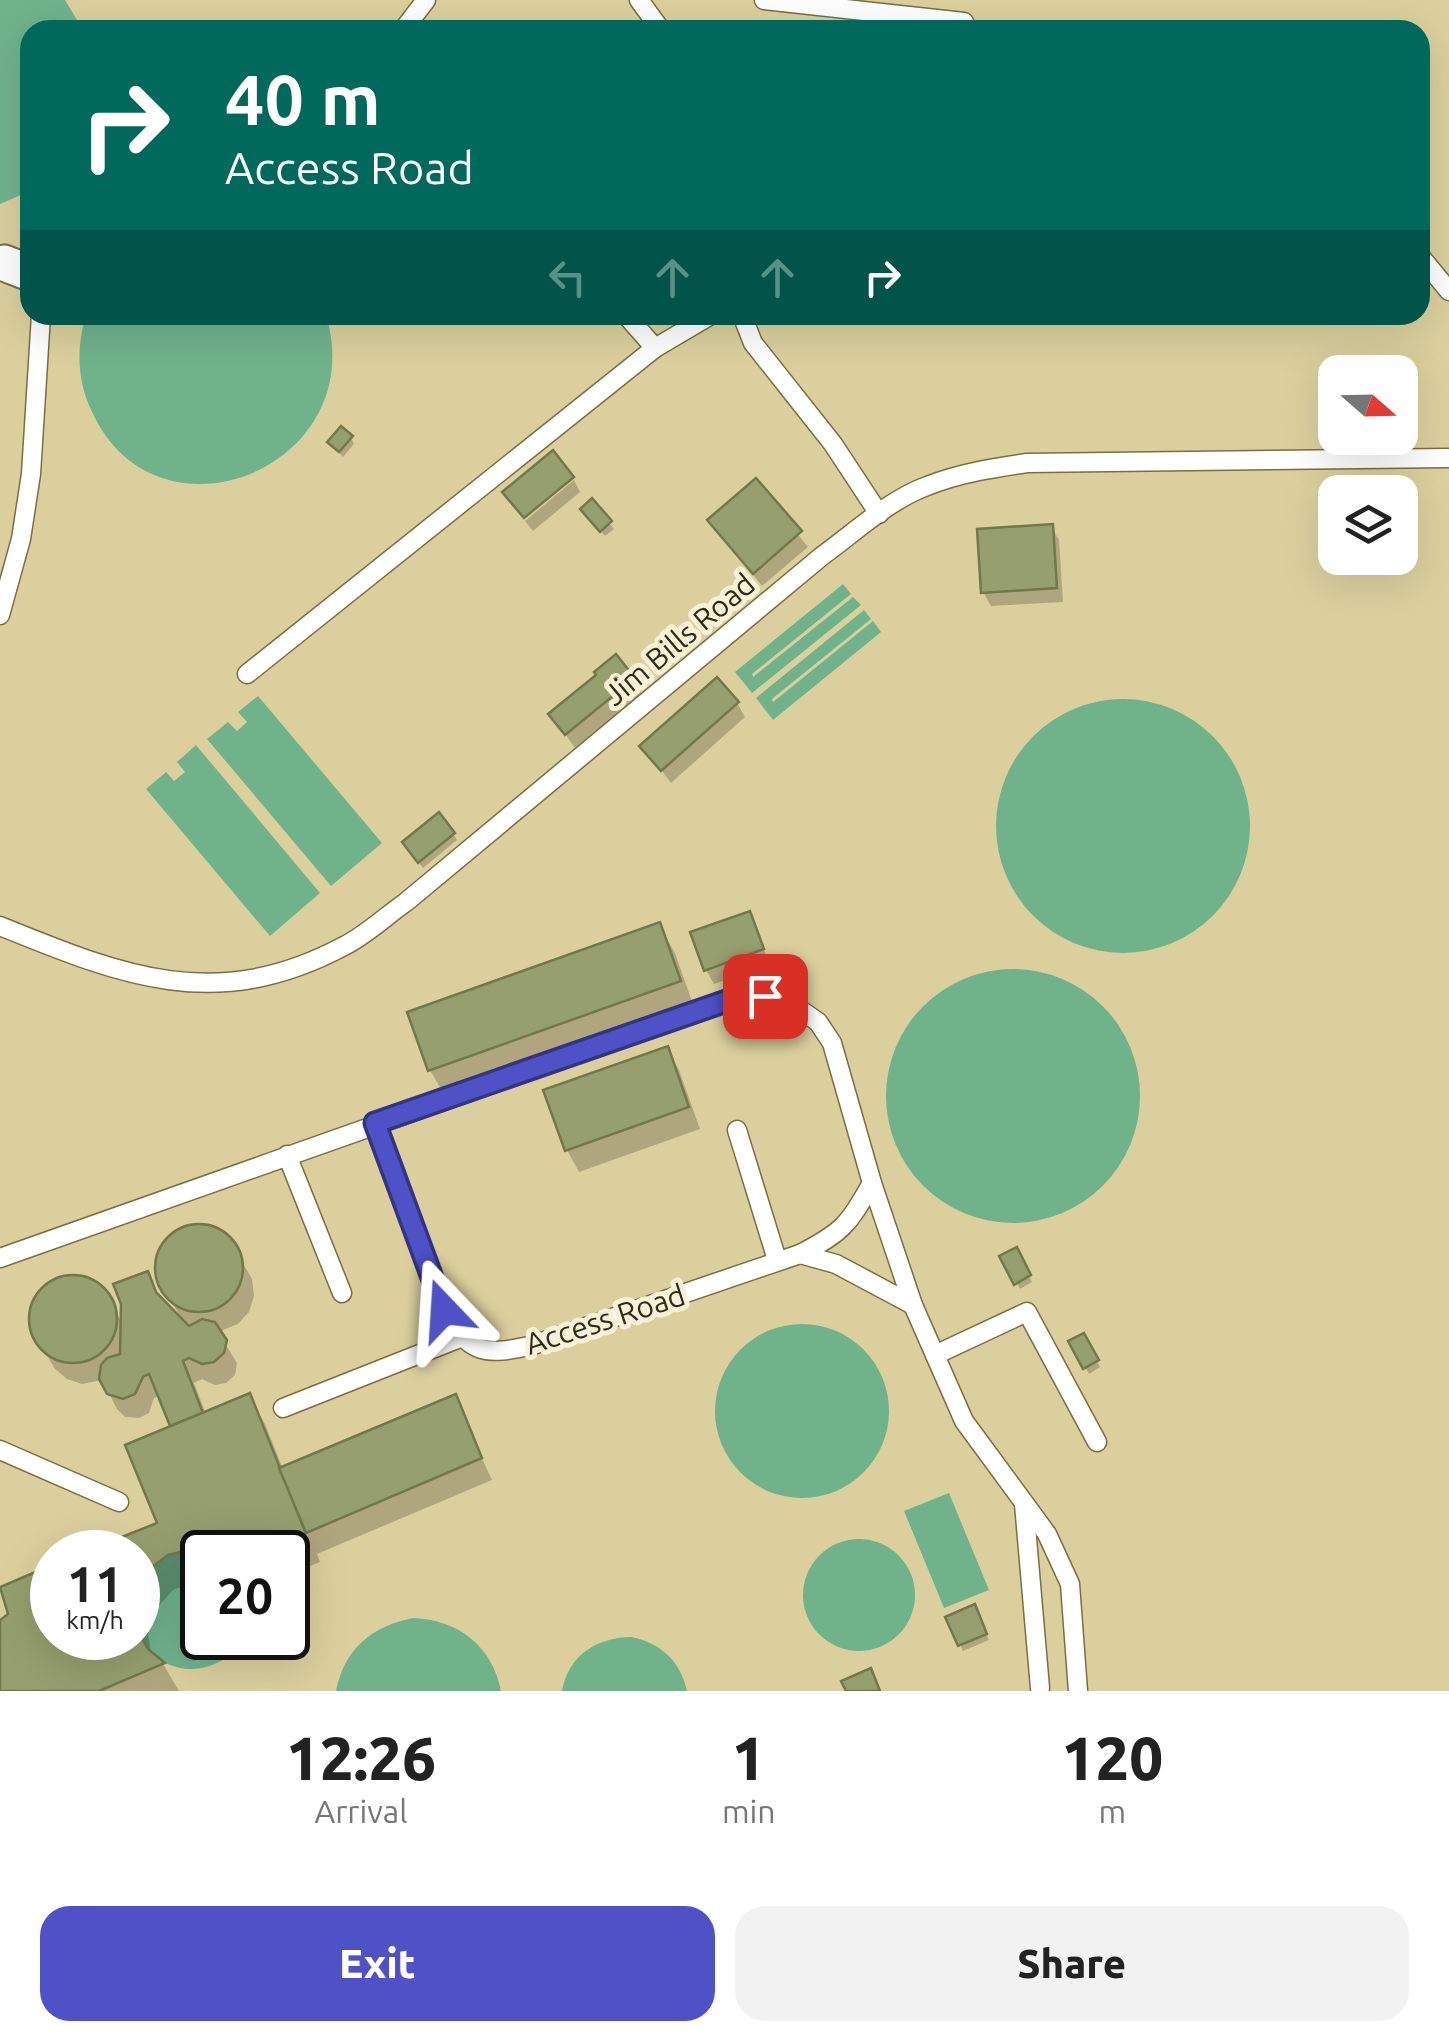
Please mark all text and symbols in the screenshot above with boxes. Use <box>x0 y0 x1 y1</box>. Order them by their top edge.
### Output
icon: right <box>60 60 190 190</box>
text: 40 m <box>225 60 381 138</box>
text: Access Road <box>225 142 474 193</box>
icon: left <box>540 250 595 305</box>
icon: ahead <box>645 250 700 305</box>
icon: ahead <box>750 250 805 305</box>
icon: right <box>855 250 910 305</box>
north arrow <box>1318 355 1418 455</box>
map controls <box>1318 355 1418 575</box>
button: layers <box>1318 475 1418 575</box>
street label: Jim Bills Road <box>597 566 761 712</box>
pin <box>723 954 808 1039</box>
icon: arrive <box>738 969 793 1024</box>
position arrow <box>392 1258 496 1362</box>
street label: Access Road <box>521 1277 689 1361</box>
speed limit sign: 20 <box>180 1530 310 1660</box>
text: 11 <box>67 1555 123 1611</box>
text: km/h <box>66 1606 124 1634</box>
text: 12:26 <box>286 1724 436 1791</box>
text: 1 <box>732 1724 766 1791</box>
text: 120 <box>1062 1724 1163 1791</box>
text: Arrival <box>314 1793 408 1829</box>
text: min <box>722 1793 776 1829</box>
text: m <box>1098 1793 1126 1829</box>
button: Exit <box>40 1906 715 2021</box>
button: Share <box>735 1906 1409 2021</box>

